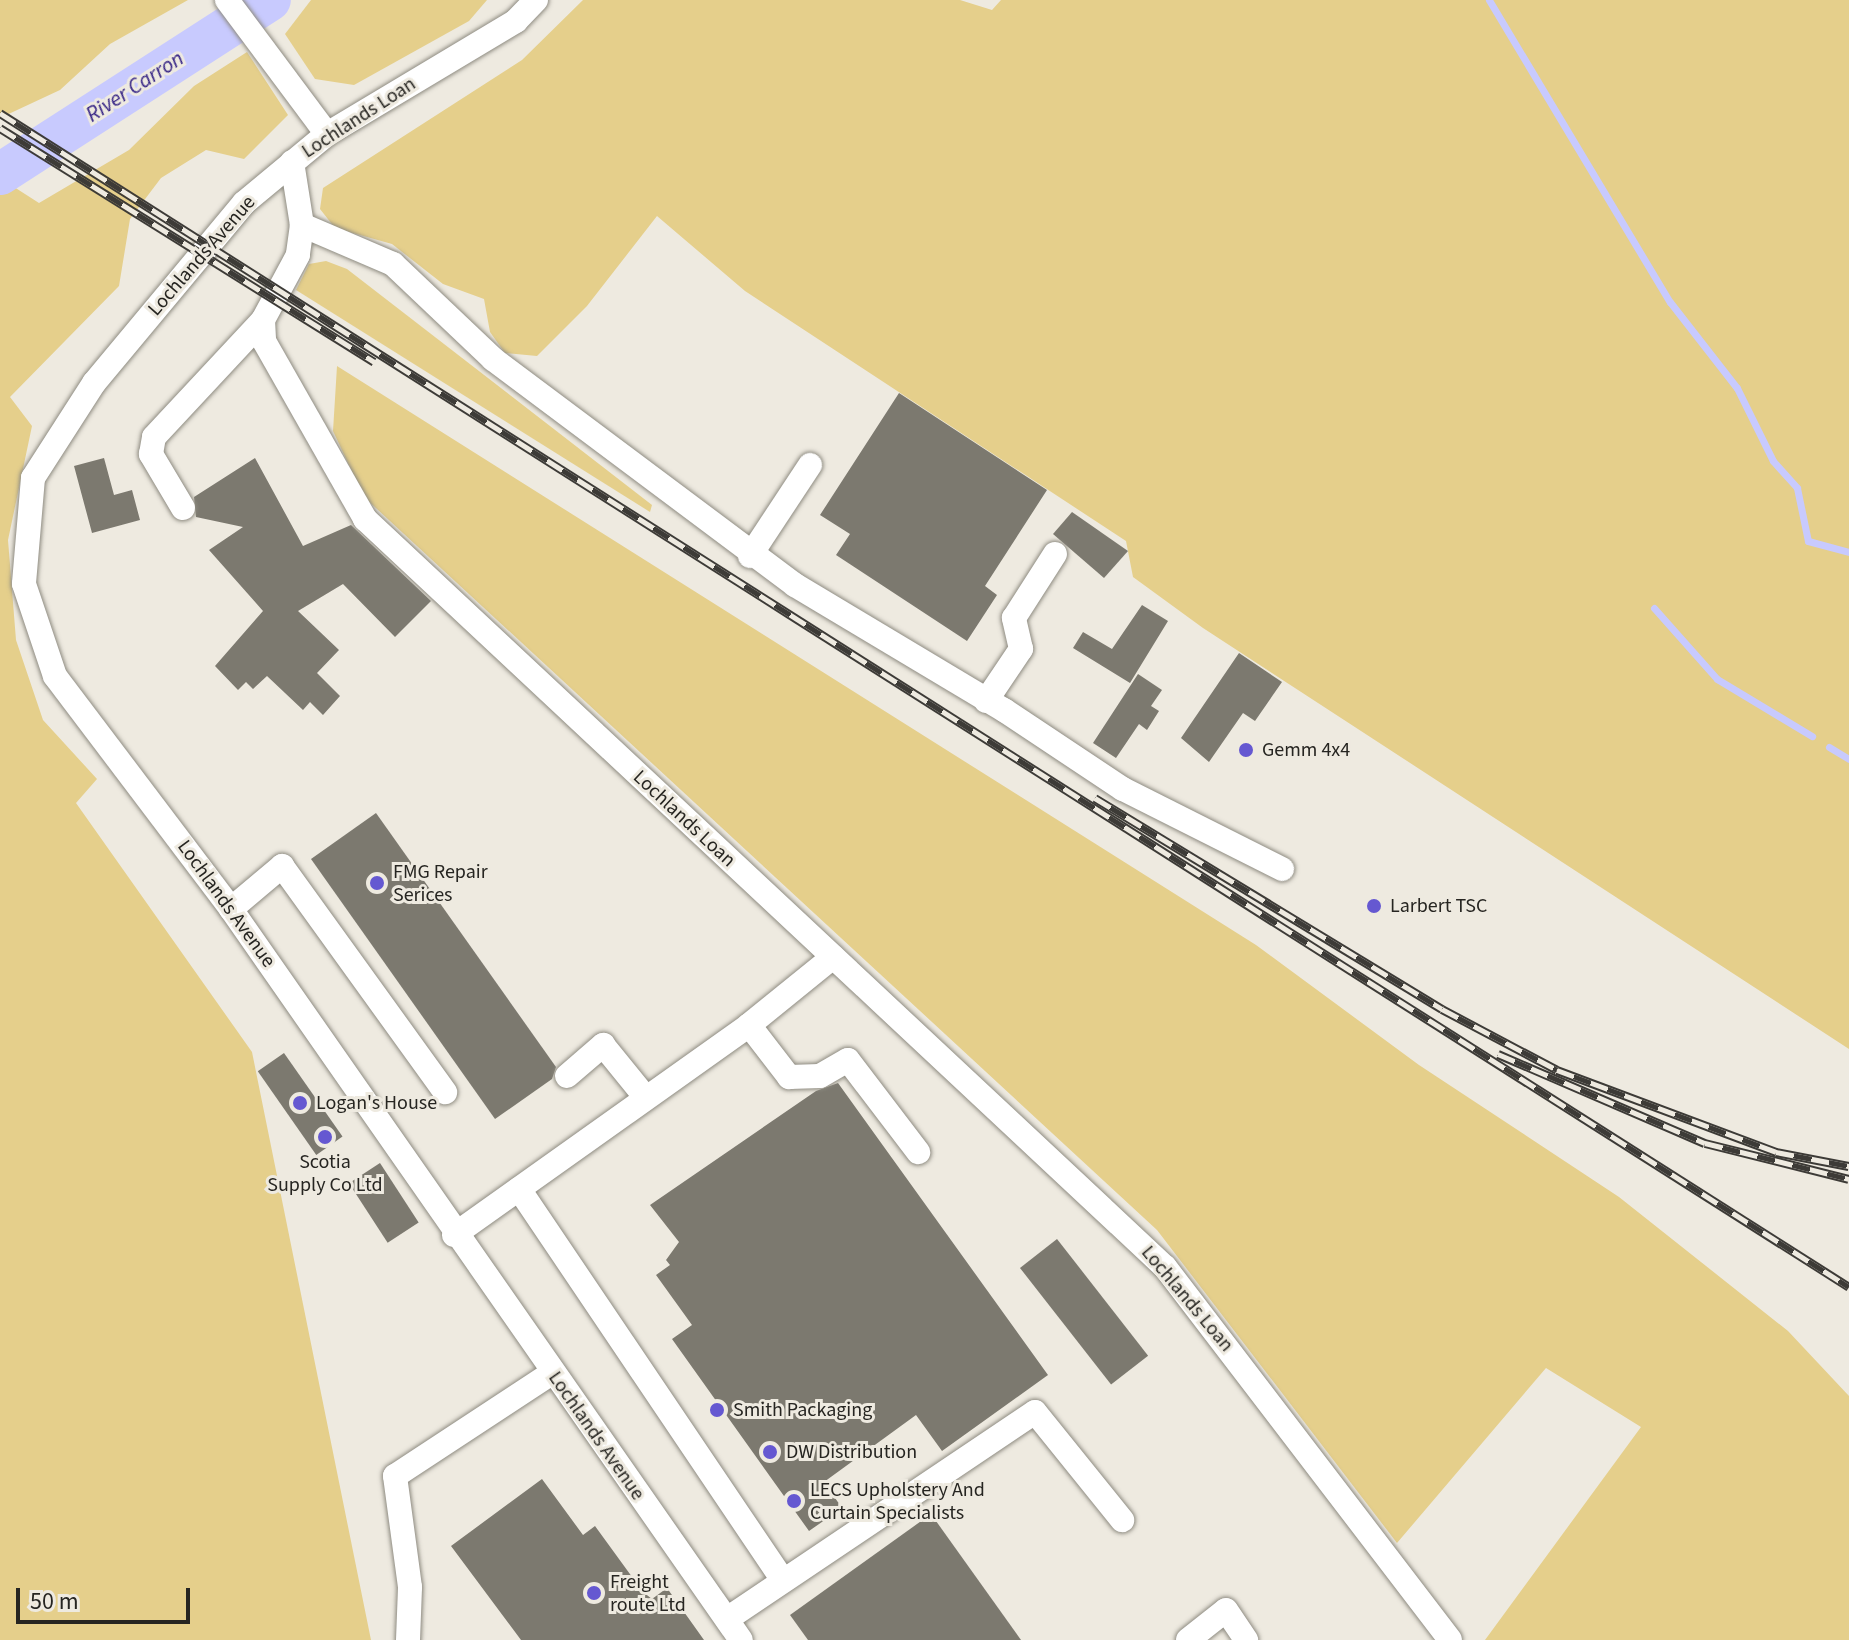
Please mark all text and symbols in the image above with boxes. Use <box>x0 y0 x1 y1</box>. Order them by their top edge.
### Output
water label: River Carron <box>81 46 189 128</box>
street label: Lochlands Loan <box>298 72 420 164</box>
street label: Lochlands Avenue <box>143 191 261 321</box>
place label: Gemm 4x4 <box>1262 738 1350 762</box>
marker: Gemm 4x4 <box>1237 741 1255 759</box>
street label: Lochlands Loan <box>628 766 740 872</box>
street label: Lochlands Avenue <box>172 836 280 972</box>
place label: FMG Repair Serices <box>393 860 488 907</box>
marker: FMG Repair Serices <box>368 874 386 892</box>
place label: Larbert TSC <box>1390 894 1487 918</box>
marker: Larbert TSC <box>1365 897 1383 915</box>
place label: Logan's House <box>316 1091 437 1115</box>
marker: Logan's House <box>291 1094 309 1112</box>
marker: Scotia Supply Co Ltd <box>316 1128 334 1146</box>
place label: Scotia Supply Co Ltd <box>267 1150 383 1197</box>
street label: Lochlands Loan <box>1136 1241 1238 1357</box>
street label: Lochlands Avenue <box>543 1367 649 1505</box>
place label: Smith Packaging <box>733 1398 872 1422</box>
marker: Smith Packaging <box>708 1401 726 1419</box>
place label: DW Distribution <box>786 1440 917 1464</box>
marker: DW Distribution <box>761 1443 779 1461</box>
place label: LECS Upholstery And Curtain Specialists <box>810 1478 985 1525</box>
marker: LECS Upholstery And Curtain Specialists <box>785 1492 803 1510</box>
place label: Freight route Ltd <box>610 1570 686 1617</box>
scale bar <box>20 1572 194 1622</box>
text: 50 m <box>30 1584 79 1619</box>
marker: Freight route Ltd <box>585 1584 603 1602</box>

